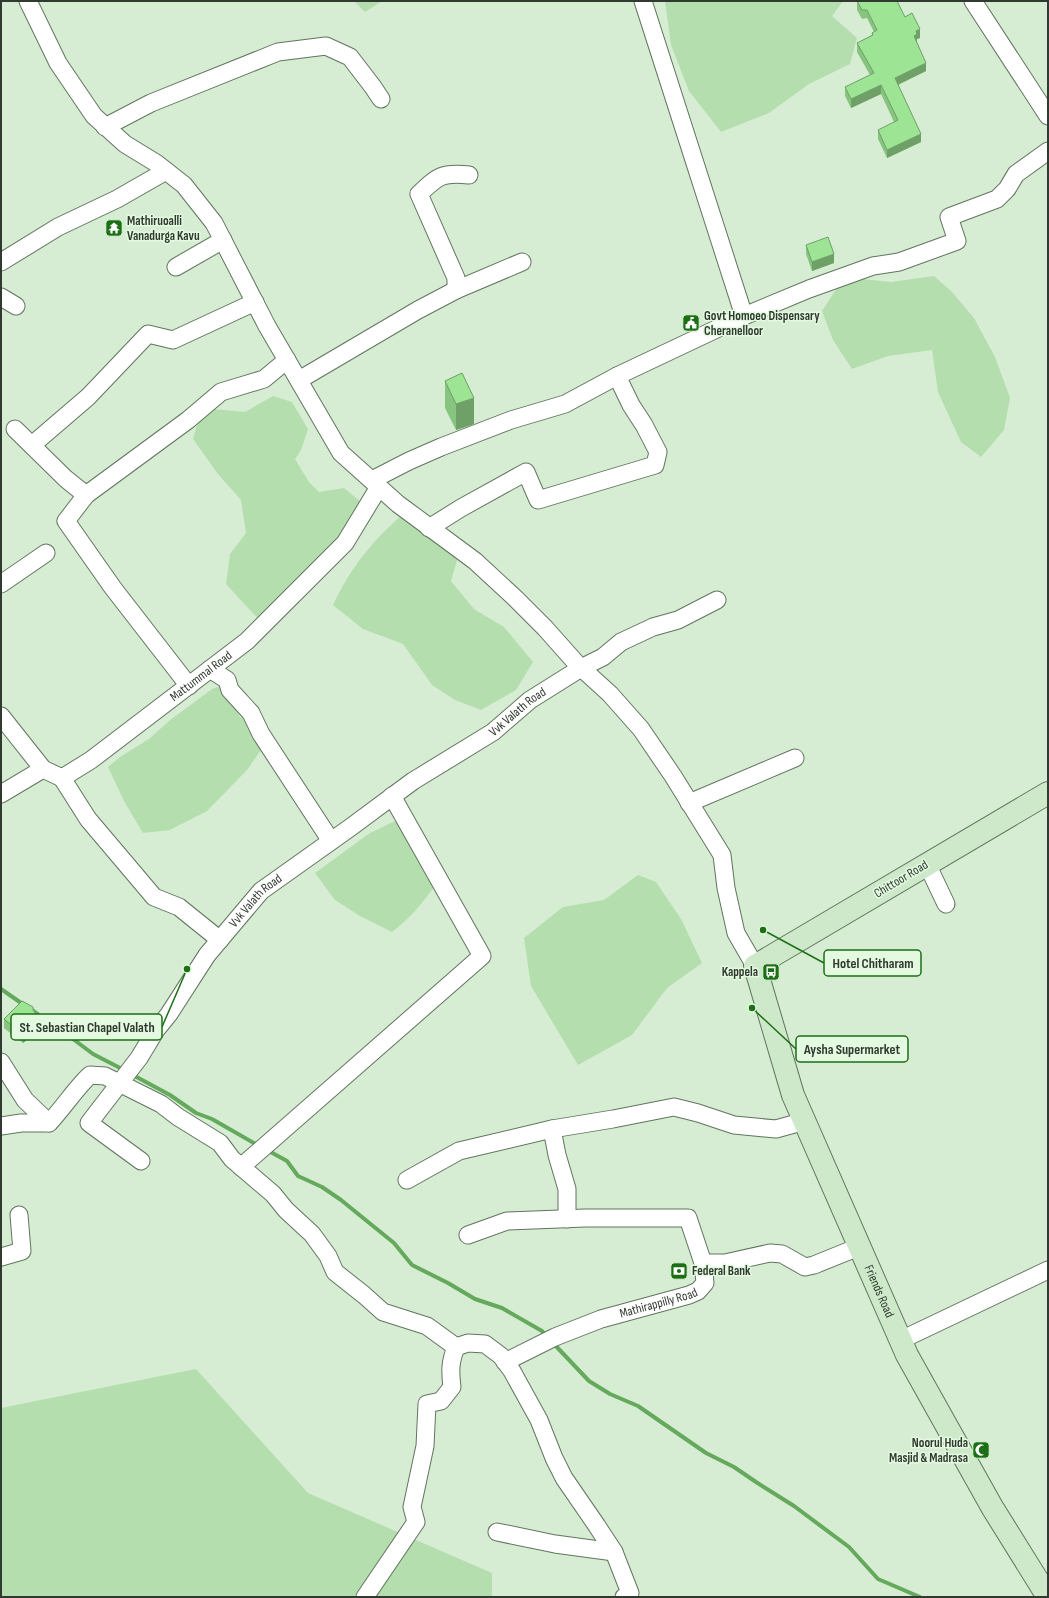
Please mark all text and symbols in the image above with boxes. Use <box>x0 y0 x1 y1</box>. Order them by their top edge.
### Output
place label: Mathiruoalli Vanadurga Kavu <box>127 213 200 244</box>
temple icon: Mathiruoalli Vanadurga Kavu <box>104 218 124 238</box>
place label: Govt Homoeo Dispensary Cheranelloor <box>704 308 820 339</box>
public building icon: Govt Homoeo Dispensary Cheranelloor <box>681 313 701 333</box>
street label: Mattummal Road <box>167 647 235 705</box>
street label: Vvk Valath Road <box>486 684 549 740</box>
street label: Chittoor Road <box>871 857 931 901</box>
street label: Vvk Valath Road <box>226 871 285 931</box>
callout: Hotel Chitharam <box>824 950 921 976</box>
text: Hotel Chitharam <box>832 955 914 972</box>
bus stop icon: Kappela <box>761 962 781 982</box>
place label: Kappela <box>722 964 758 980</box>
callout: St. Sebastian Chapel Valath <box>11 1014 162 1040</box>
text: St. Sebastian Chapel Valath <box>19 1019 155 1036</box>
callout: Aysha Supermarket <box>796 1036 908 1062</box>
text: Aysha Supermarket <box>803 1041 900 1058</box>
bank icon: Federal Bank <box>669 1261 689 1281</box>
street label: Friends Road <box>861 1262 898 1320</box>
place label: Federal Bank <box>692 1263 751 1279</box>
street label: Mathirappilly Road <box>618 1284 700 1322</box>
place label: Noorul Huda Masjid & Madrasa <box>889 1435 968 1466</box>
mosque icon: Noorul Huda Masjid & Madrasa <box>971 1440 991 1460</box>

